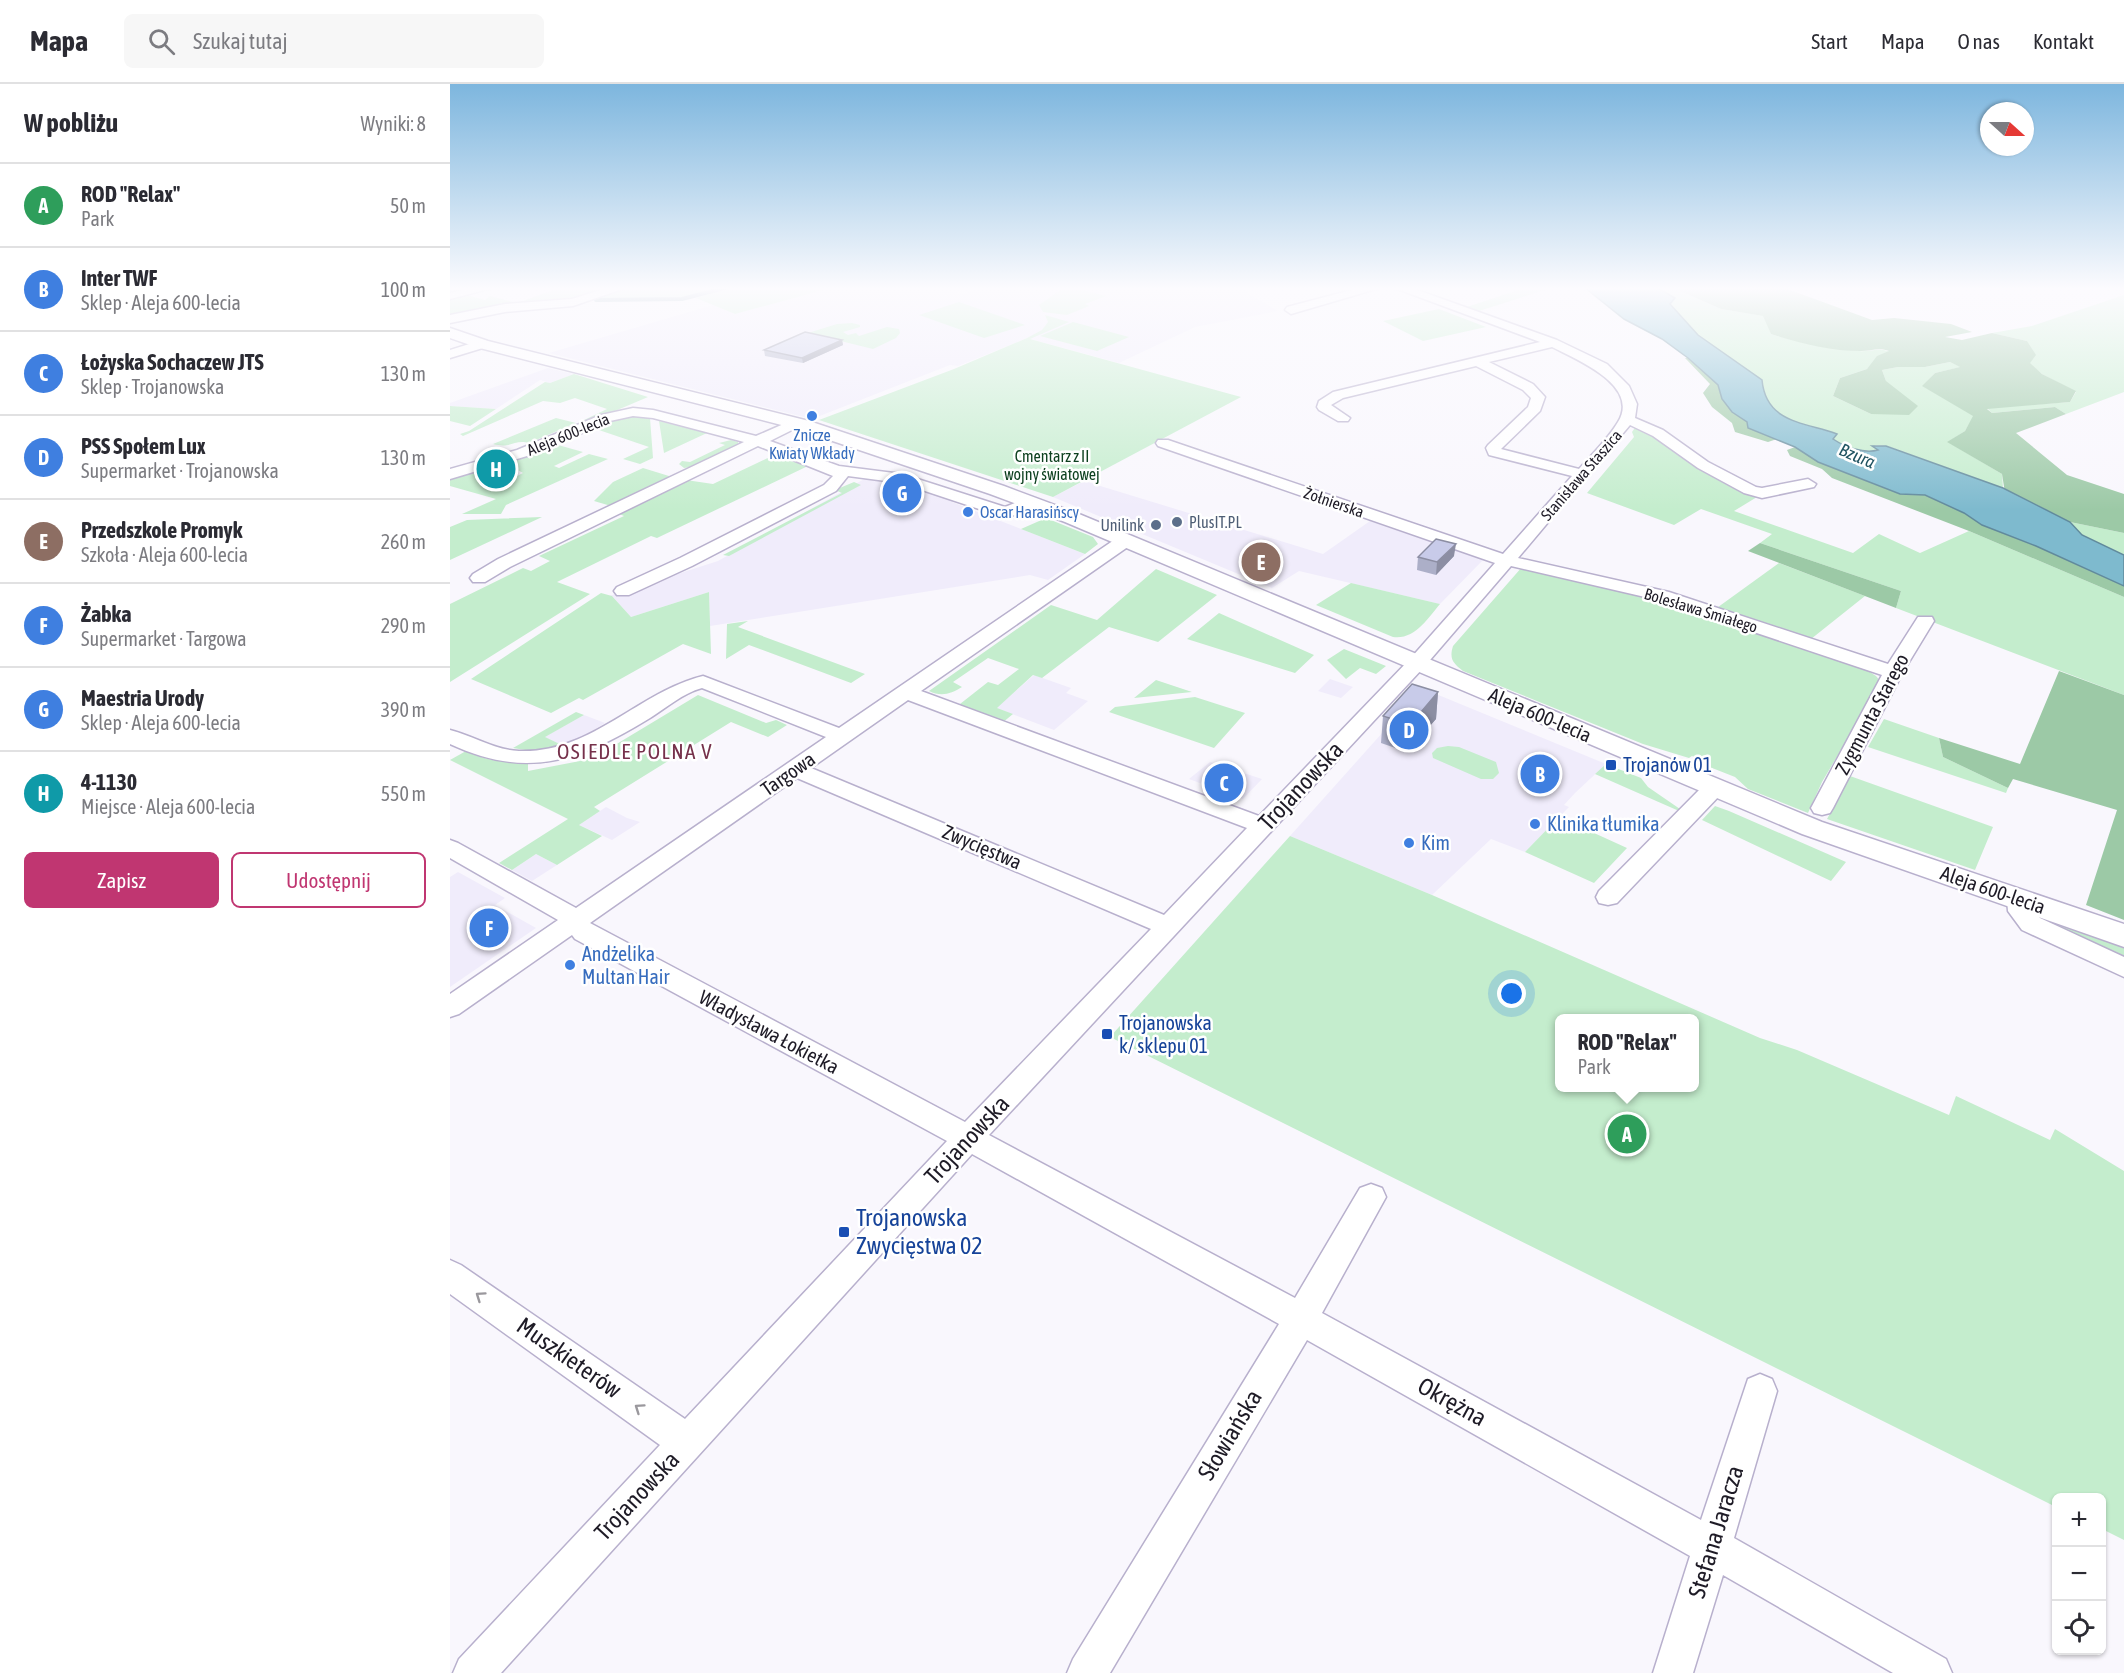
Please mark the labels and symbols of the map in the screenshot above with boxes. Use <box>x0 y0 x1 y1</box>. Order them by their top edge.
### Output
north arrow <box>1980 102 2034 156</box>
street label: Aleja 600-lecia <box>524 409 612 460</box>
marker: Znicze Kwiaty Wkłady <box>805 409 819 423</box>
place label: Znicze Kwiaty Wkłady <box>769 426 855 463</box>
street label: Stanisława Staszica <box>1537 426 1625 524</box>
water label: Bzura <box>1836 439 1879 473</box>
pin: H <box>476 446 516 492</box>
park label: Cmentarz z II wojny światowej <box>1004 447 1100 484</box>
pin: G <box>882 470 922 516</box>
street label: Żołnierska <box>1302 483 1366 521</box>
place label: Oscar Harasińscy <box>980 503 1079 522</box>
marker: Oscar Harasińscy <box>961 505 975 519</box>
place label: PlusIT.PL <box>1189 513 1242 531</box>
marker: PlusIT.PL <box>1170 515 1184 529</box>
place label: Unilink <box>1100 516 1144 534</box>
marker: Unilink <box>1149 518 1163 532</box>
pin: E <box>1242 540 1280 584</box>
street label: Bolesława Śmiałego <box>1642 583 1760 637</box>
street label: Zygmunta Starego <box>1830 649 1913 778</box>
street label: Aleja 600-lecia <box>1485 683 1595 746</box>
pin: D <box>1390 708 1428 752</box>
street label: Trojanowska <box>1253 736 1348 836</box>
district label: OSIEDLE POLNA V <box>557 739 713 763</box>
street label: Targowa <box>756 747 819 800</box>
pin: B <box>1520 752 1560 796</box>
place label: Trojanów 01 <box>1623 753 1712 776</box>
marker: Trojanów 01 <box>1604 758 1618 772</box>
pin: C <box>1204 760 1244 806</box>
place label: Klinika tłumika <box>1547 812 1660 835</box>
marker: Klinika tłumika <box>1528 817 1542 831</box>
street label: Zwycięstwa <box>939 820 1025 874</box>
place label: Kim <box>1421 831 1450 854</box>
marker: Kim <box>1402 836 1416 850</box>
street label: Aleja 600-lecia <box>1938 861 2049 918</box>
pin: F <box>470 906 508 950</box>
place label: Andżelika Multan Hair <box>582 942 670 988</box>
marker: Andżelika Multan Hair <box>563 958 577 972</box>
your location <box>1497 979 1526 1008</box>
street label: Władysława Łokietka <box>695 985 843 1078</box>
place label: Trojanowska k/ sklepu 01 <box>1119 1011 1212 1057</box>
marker: Trojanowska k/ sklepu 01 <box>1100 1027 1114 1041</box>
street label: Trojanowska <box>919 1090 1014 1190</box>
pin: A <box>1608 1112 1646 1156</box>
place label: Trojanowska Zwycięstwa 02 <box>856 1204 983 1259</box>
marker: Trojanowska Zwycięstwa 02 <box>837 1225 851 1239</box>
one-way arrow <box>476 1292 487 1303</box>
street label: Muszkieterów <box>512 1312 627 1403</box>
street label: Okrężna <box>1413 1372 1491 1431</box>
street label: Słowiańska <box>1192 1385 1267 1485</box>
one-way arrow <box>635 1404 646 1415</box>
street label: Trojanowska <box>589 1446 684 1546</box>
street label: Stefana Jaracza <box>1683 1462 1748 1601</box>

